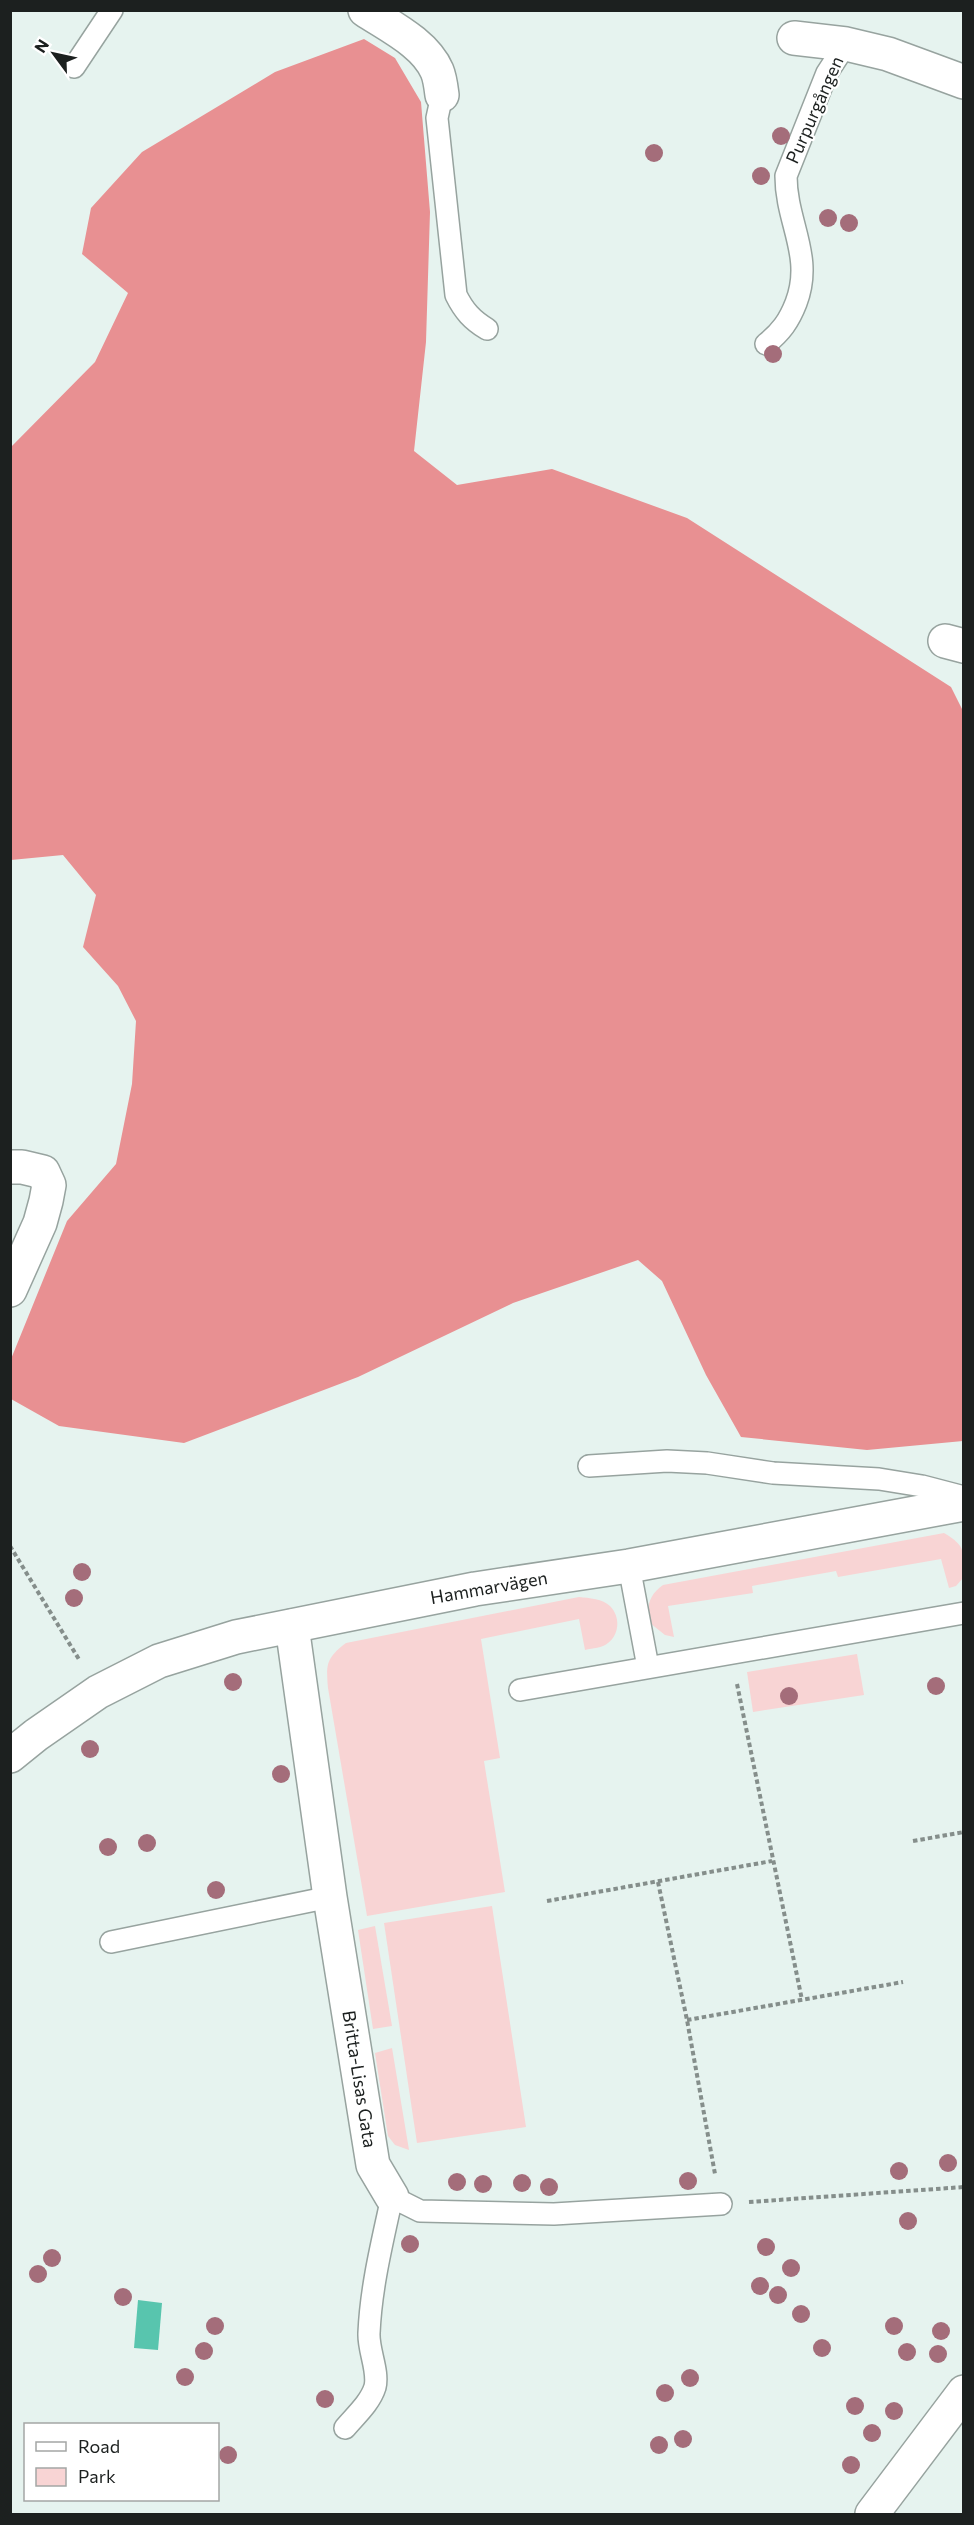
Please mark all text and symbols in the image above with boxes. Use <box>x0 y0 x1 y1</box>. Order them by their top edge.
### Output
north arrow <box>24 24 84 84</box>
text: N <box>30 35 52 56</box>
street label: Purpurgången <box>781 53 848 167</box>
street label: Hammarvägen <box>428 1566 549 1608</box>
street label: Britta-Lisas Gata <box>338 2009 382 2149</box>
legend <box>24 2423 219 2501</box>
text: Road <box>78 2435 120 2457</box>
text: Park <box>78 2465 116 2487</box>

